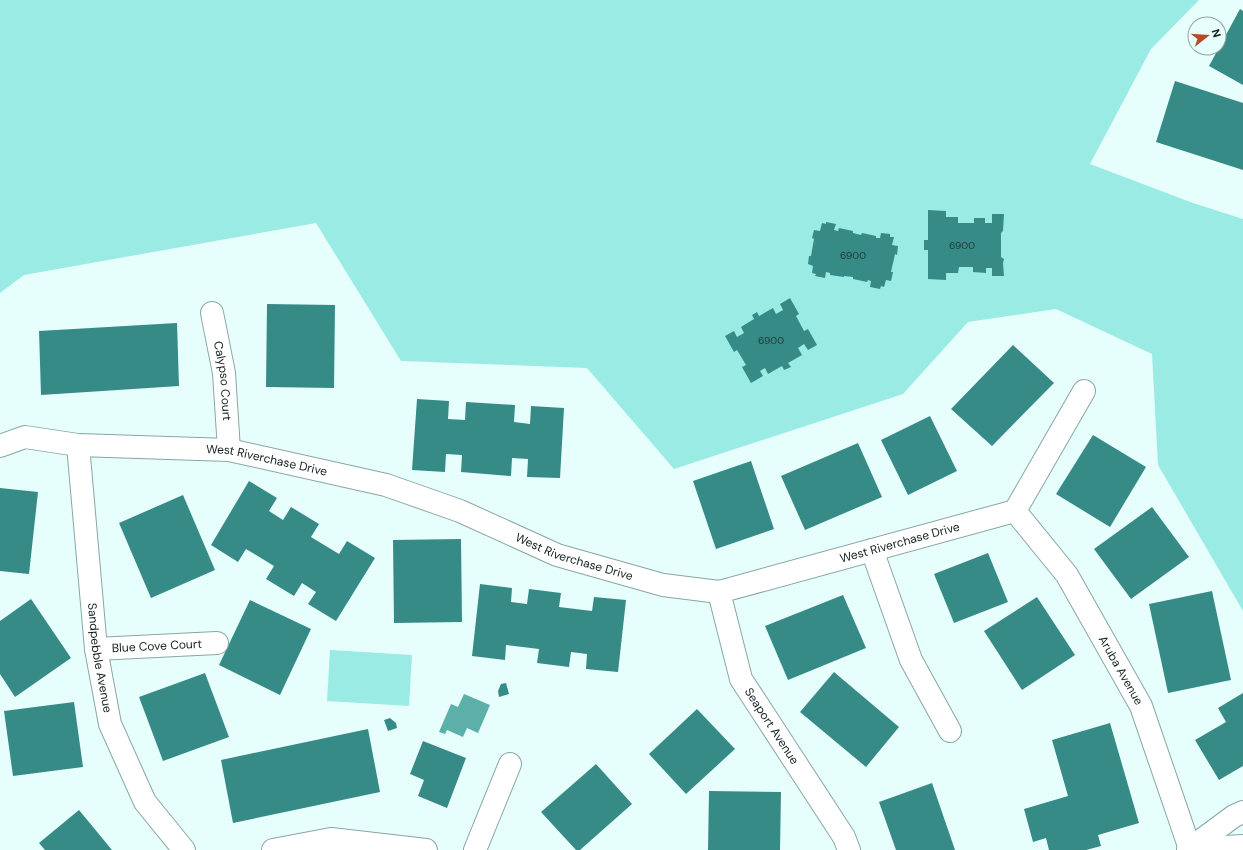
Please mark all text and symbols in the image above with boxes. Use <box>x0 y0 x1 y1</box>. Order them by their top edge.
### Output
north arrow <box>1187 16 1227 56</box>
text: N <box>1209 27 1224 39</box>
house number: 6900 <box>949 239 975 252</box>
house number: 6900 <box>840 249 866 262</box>
house number: 6900 <box>758 334 784 347</box>
street label: Calypso Court <box>210 340 235 422</box>
street label: West Riverchase Drive <box>206 441 329 480</box>
street label: West Riverchase Drive <box>838 518 962 567</box>
street label: West Riverchase Drive <box>513 529 635 584</box>
street label: Sandpebble Avenue <box>84 602 116 714</box>
street label: Aruba Avenue <box>1095 633 1147 708</box>
street label: Blue Cove Court <box>112 636 203 656</box>
street label: Seaport Avenue <box>741 685 803 768</box>

